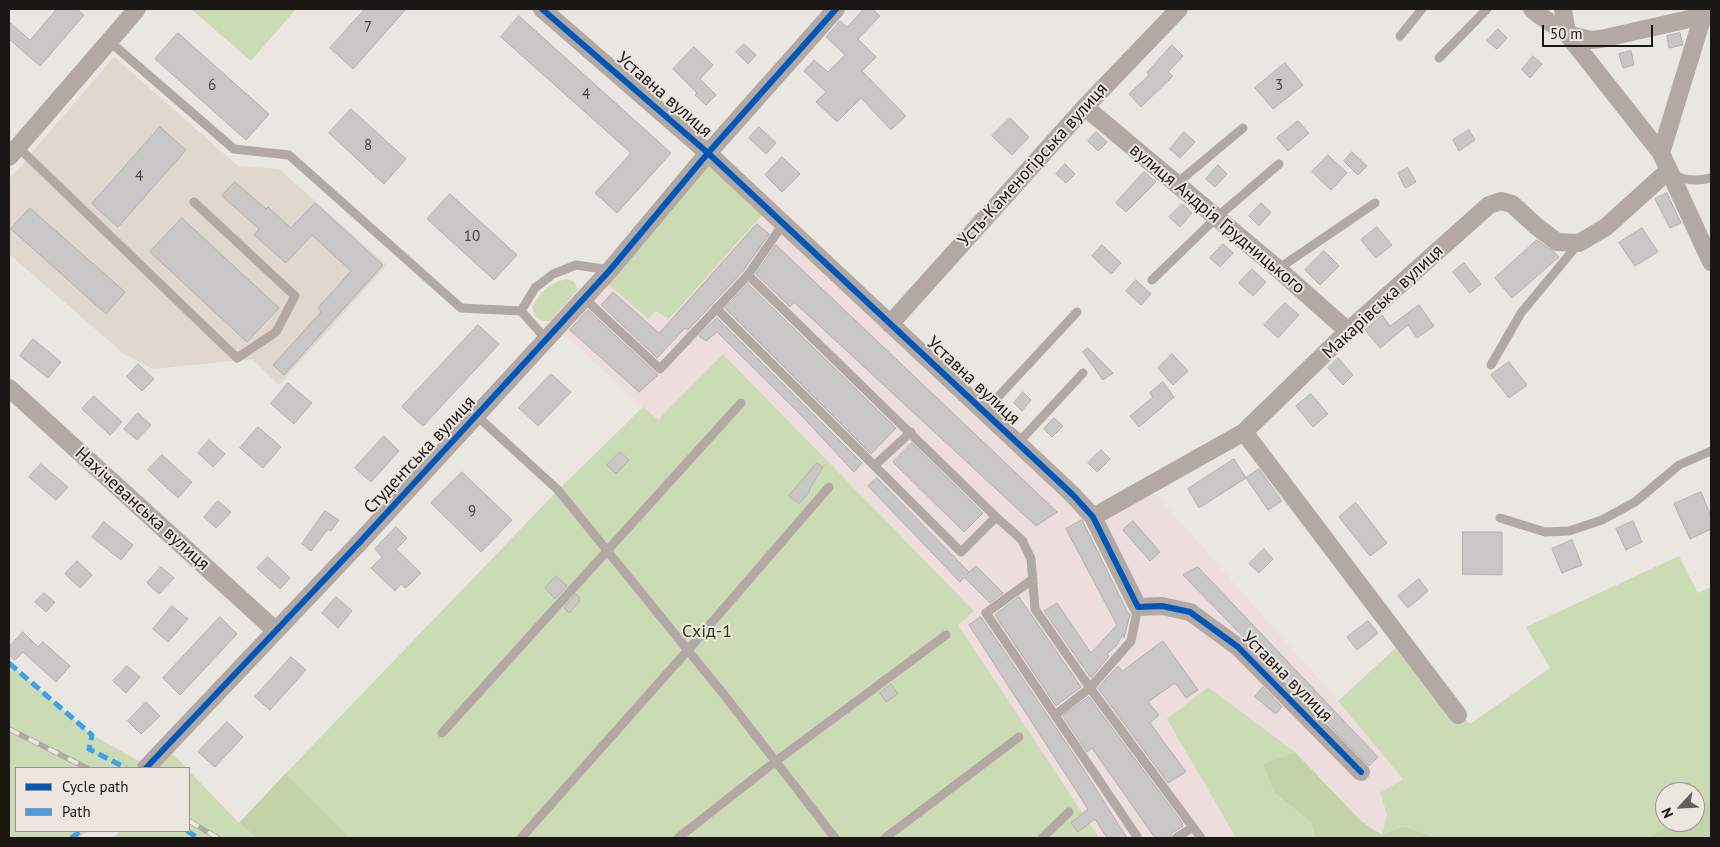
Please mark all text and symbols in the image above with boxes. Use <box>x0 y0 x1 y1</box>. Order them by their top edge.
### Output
scale bar <box>1545 15 1656 47</box>
house number: 7 <box>364 19 372 37</box>
text: 50 m <box>1550 24 1583 43</box>
street label: Уставна вулиця <box>612 48 716 142</box>
house number: 6 <box>208 77 216 95</box>
house number: 3 <box>1275 77 1283 95</box>
street label: Усть-Каменогірська вулиця <box>954 79 1112 251</box>
house number: 4 <box>582 86 590 104</box>
house number: 8 <box>364 137 372 155</box>
street label: вулиця Андрія Грудницького <box>1125 139 1309 299</box>
house number: 4 <box>135 168 143 186</box>
house number: 10 <box>464 228 480 246</box>
street label: Макарівська вулиця <box>1318 240 1448 364</box>
street label: Уставна вулиця <box>922 332 1024 430</box>
street label: Студентська вулиця <box>360 392 480 518</box>
street label: Нахічеванська вулиця <box>70 443 214 575</box>
house number: 9 <box>468 503 476 521</box>
park label: Схід-1 <box>682 621 732 643</box>
street label: Уставна вулиця <box>1237 627 1337 727</box>
legend <box>15 767 190 832</box>
text: Cycle path <box>62 777 128 796</box>
north arrow <box>1655 782 1705 832</box>
text: Path <box>62 802 91 821</box>
text: N <box>1657 805 1677 821</box>

